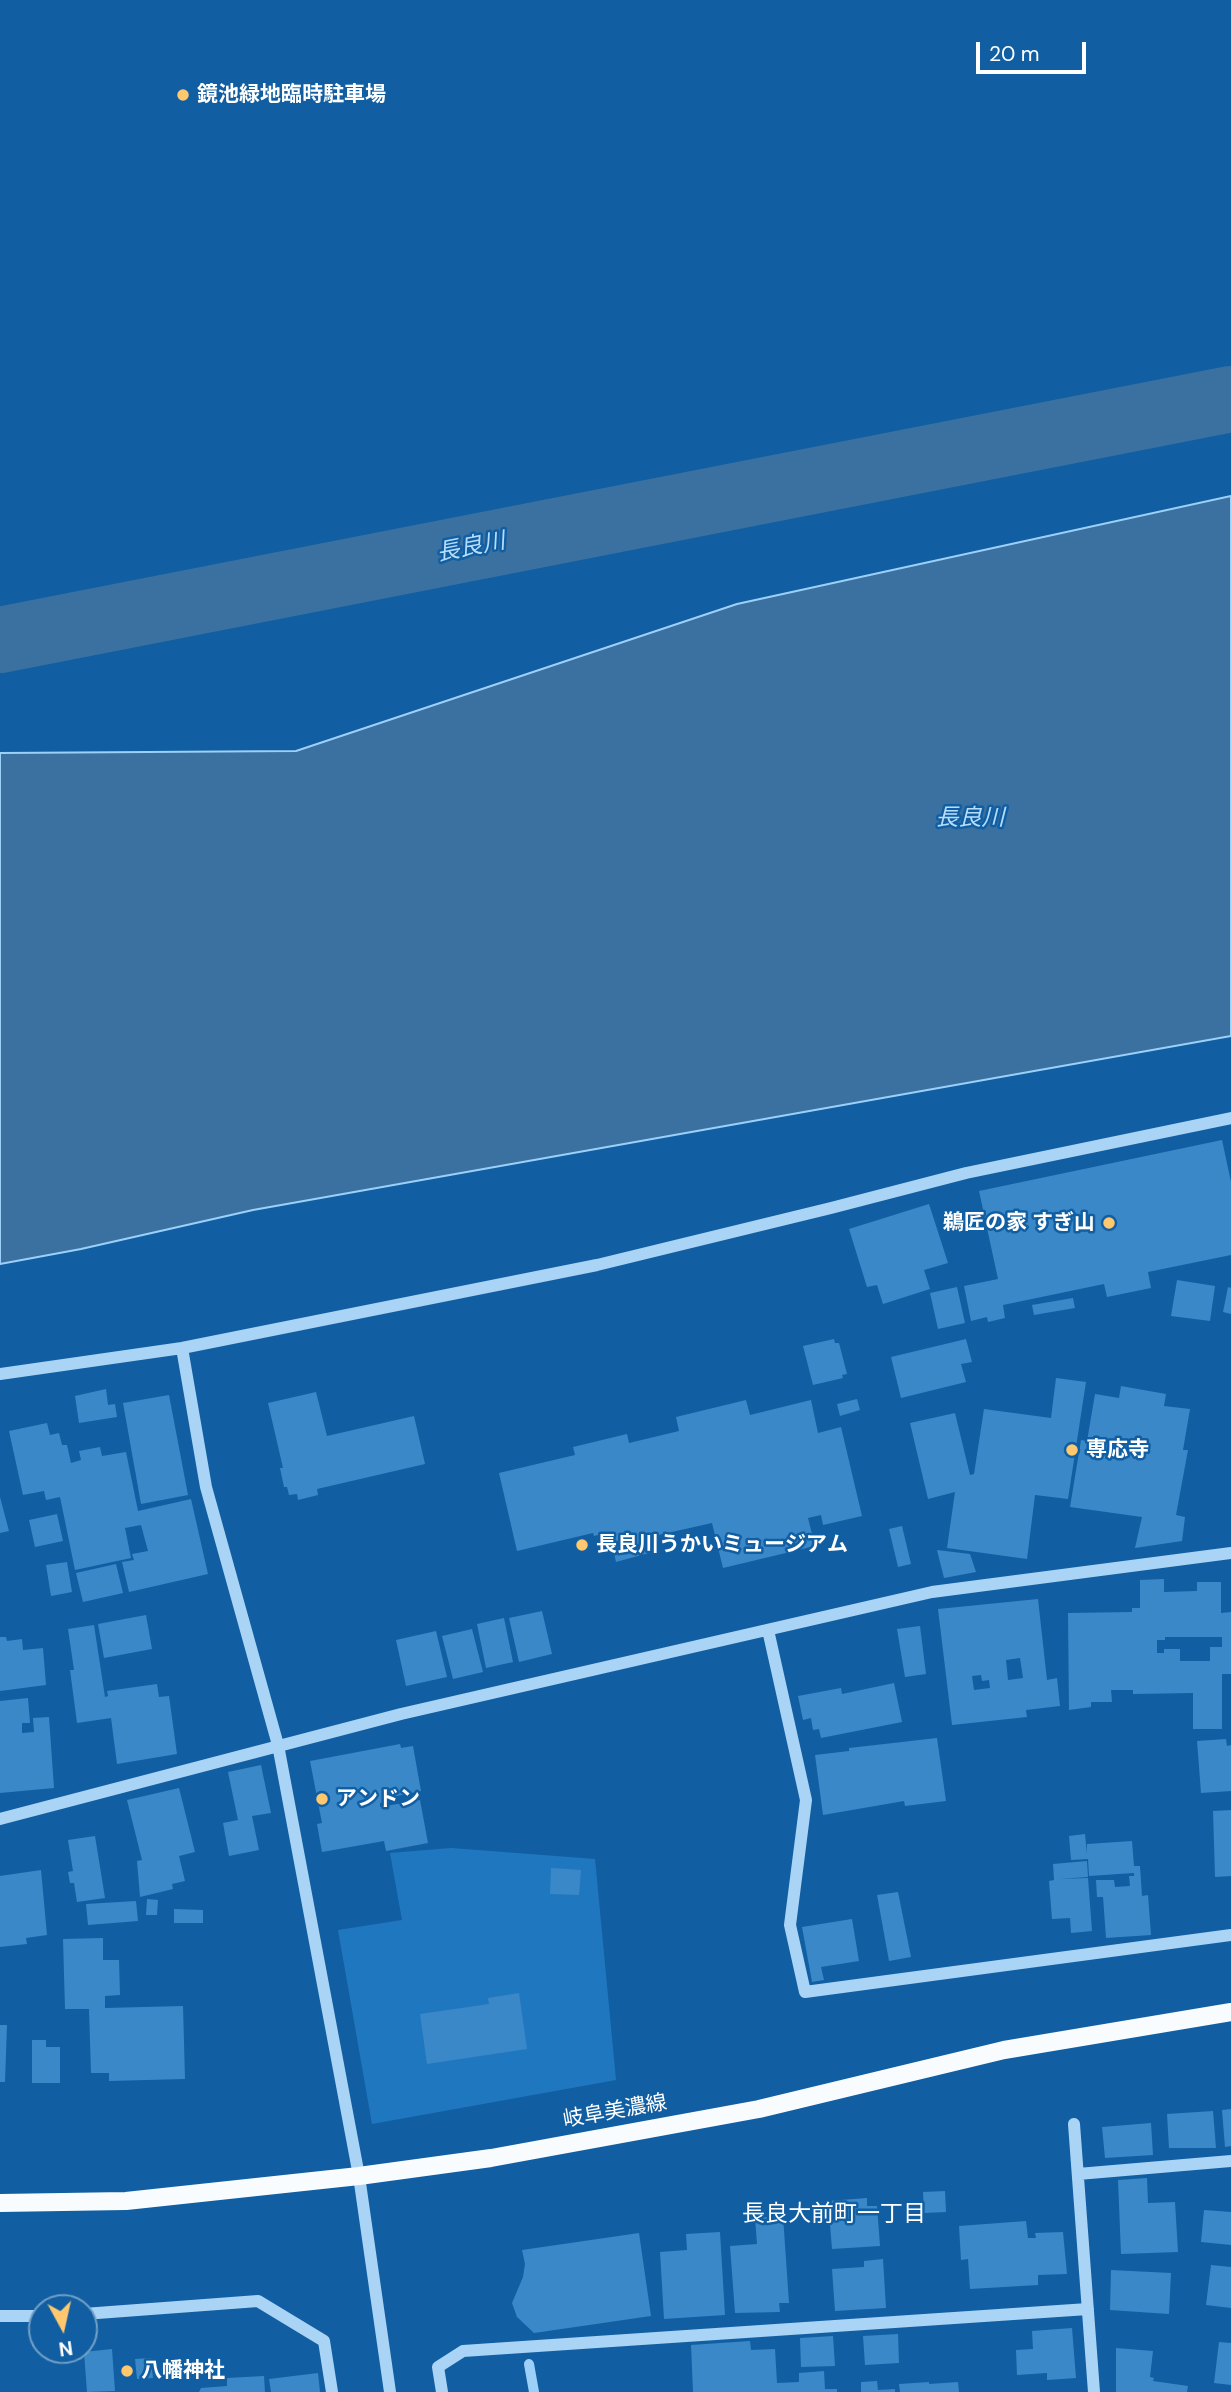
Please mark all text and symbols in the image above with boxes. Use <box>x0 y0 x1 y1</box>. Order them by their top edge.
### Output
scale bar <box>979 28 1089 72</box>
text: 20 m <box>989 40 1040 68</box>
place label: 鏡池緑地臨時駐車場 <box>197 82 386 108</box>
marker: 鏡池緑地臨時駐車場 <box>175 87 191 103</box>
water label: 長良川 <box>435 528 507 568</box>
water label: 長良川 <box>936 805 1004 833</box>
place label: 鵜匠の家 すぎ山 <box>943 1210 1095 1236</box>
marker: 鵜匠の家 すぎ山 <box>1101 1215 1117 1231</box>
place label: 専応寺 <box>1086 1437 1149 1463</box>
marker: 専応寺 <box>1064 1442 1080 1458</box>
place label: 長良川うかいミュージアム <box>596 1532 848 1558</box>
marker: 長良川うかいミュージアム <box>574 1537 590 1553</box>
place label: アンドン <box>336 1786 420 1812</box>
marker: アンドン <box>314 1791 330 1807</box>
street label: 岐阜美濃線 <box>561 2090 669 2134</box>
district label: 長良大前町一丁目 <box>742 2201 926 2229</box>
north arrow <box>28 2294 98 2364</box>
text: N <box>57 2335 74 2362</box>
place label: 八幡神社 <box>141 2358 225 2384</box>
marker: 八幡神社 <box>119 2363 135 2379</box>

